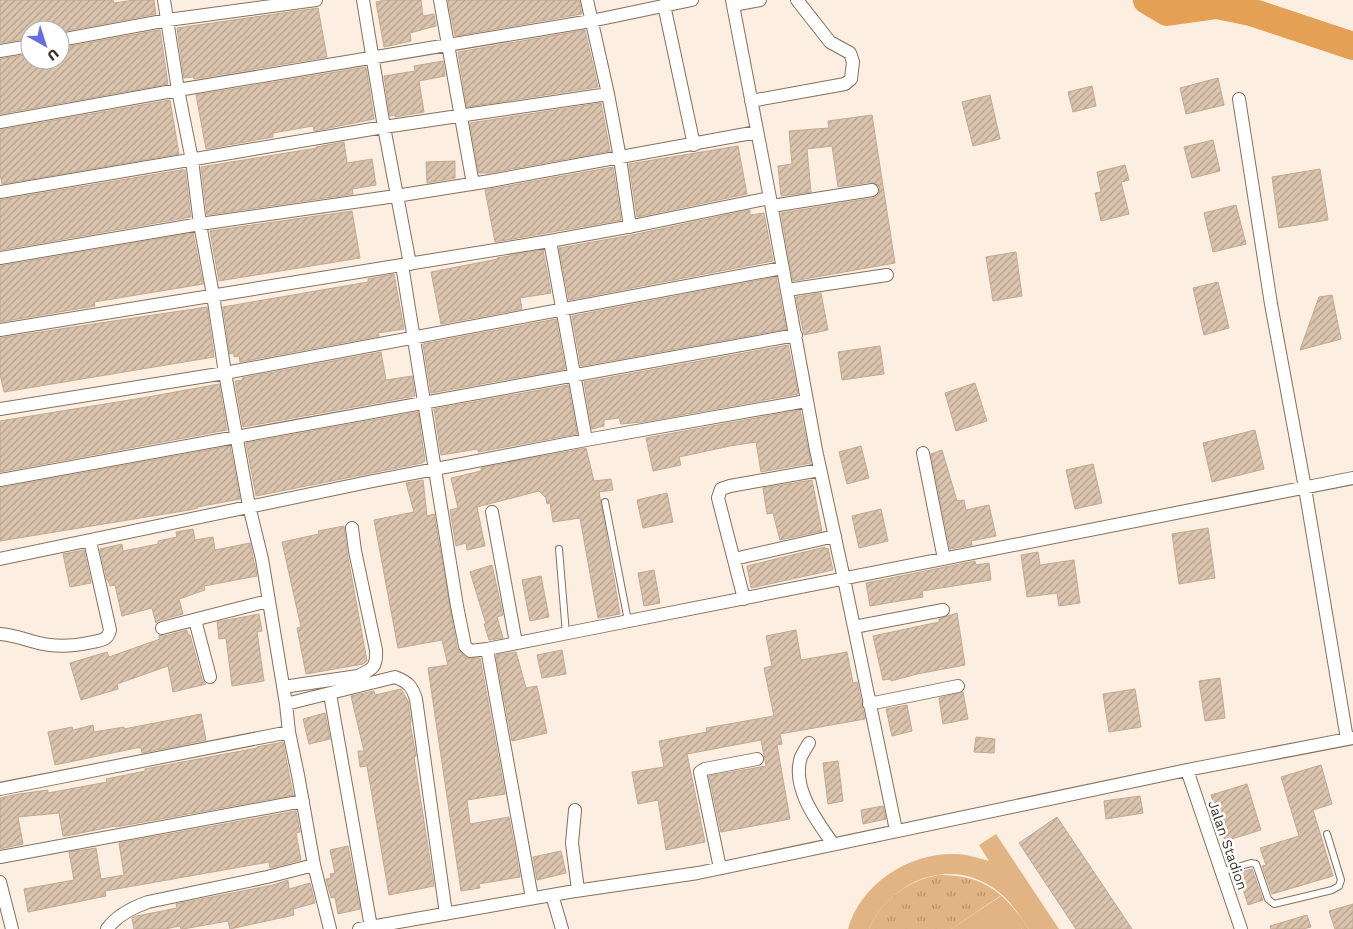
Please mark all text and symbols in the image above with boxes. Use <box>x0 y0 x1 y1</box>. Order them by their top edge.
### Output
north arrow <box>20 20 70 70</box>
text: U <box>44 46 62 64</box>
street label: Jalan Stadion <box>1205 798 1251 892</box>

